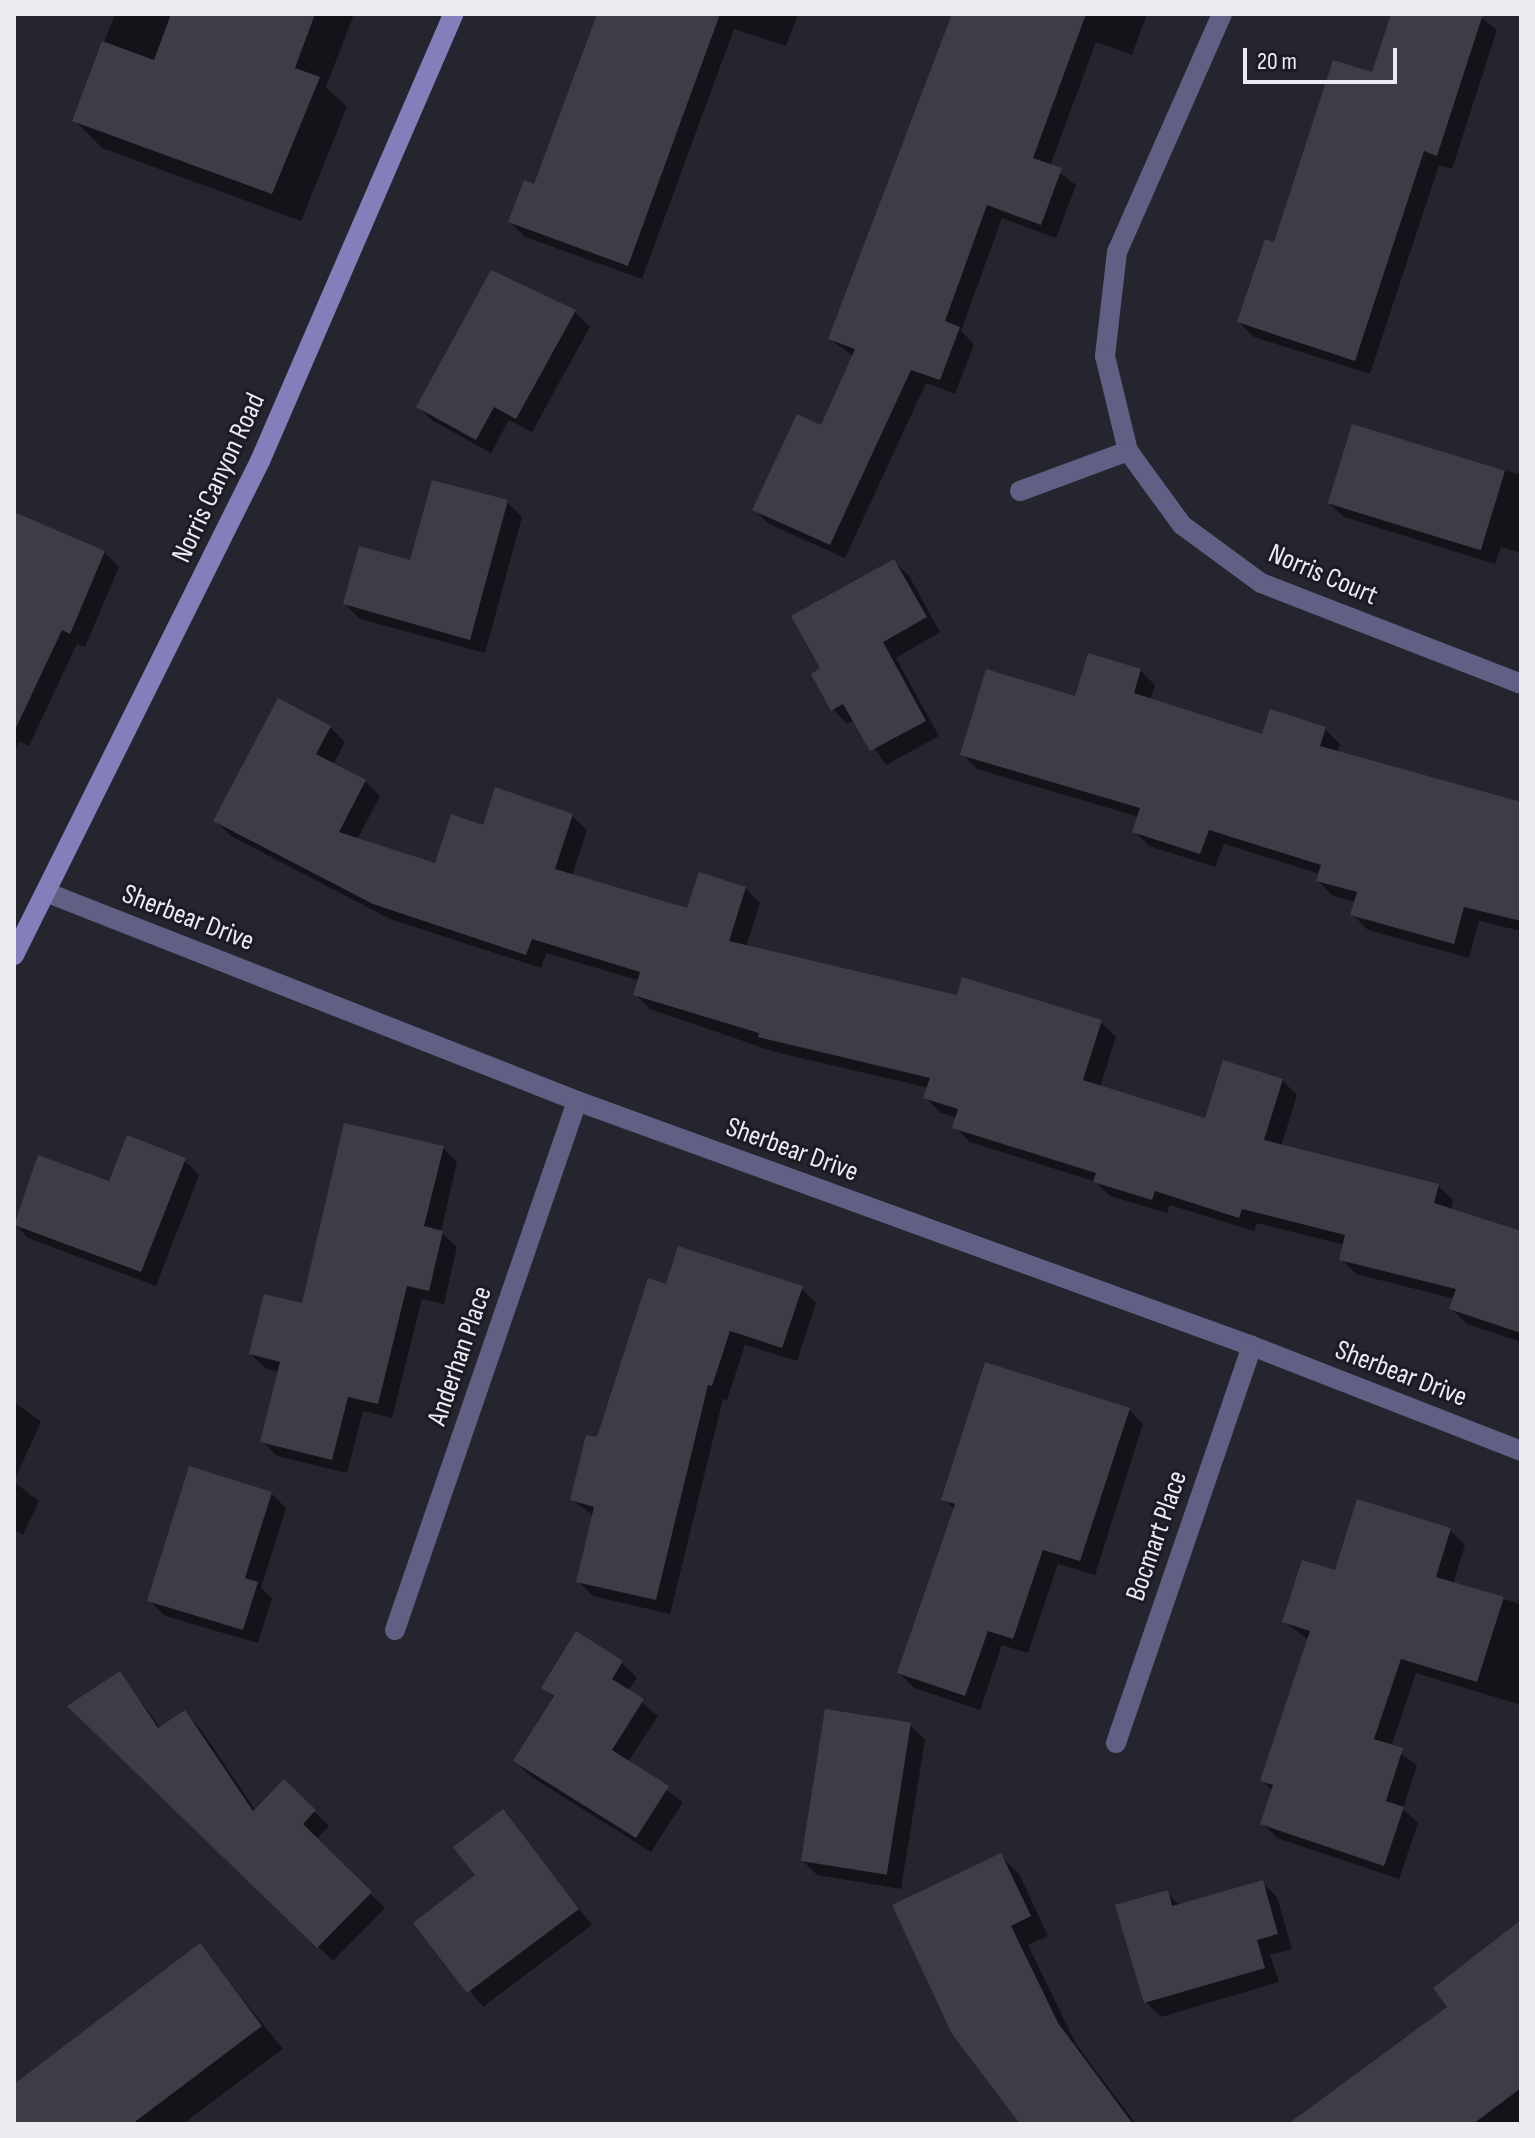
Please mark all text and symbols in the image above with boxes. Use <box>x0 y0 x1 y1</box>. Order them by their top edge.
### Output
scale bar <box>1247 32 1401 82</box>
text: 20 m <box>1257 47 1297 76</box>
street label: Norris Canyon Road <box>165 388 273 568</box>
street label: Norris Court <box>1263 537 1383 613</box>
street label: Sherbear Drive <box>117 878 259 958</box>
street label: Sherbear Drive <box>721 1111 863 1189</box>
street label: Anderhan Place <box>421 1282 499 1430</box>
street label: Sherbear Drive <box>1330 1334 1472 1414</box>
street label: Bocmart Place <box>1119 1467 1195 1605</box>

